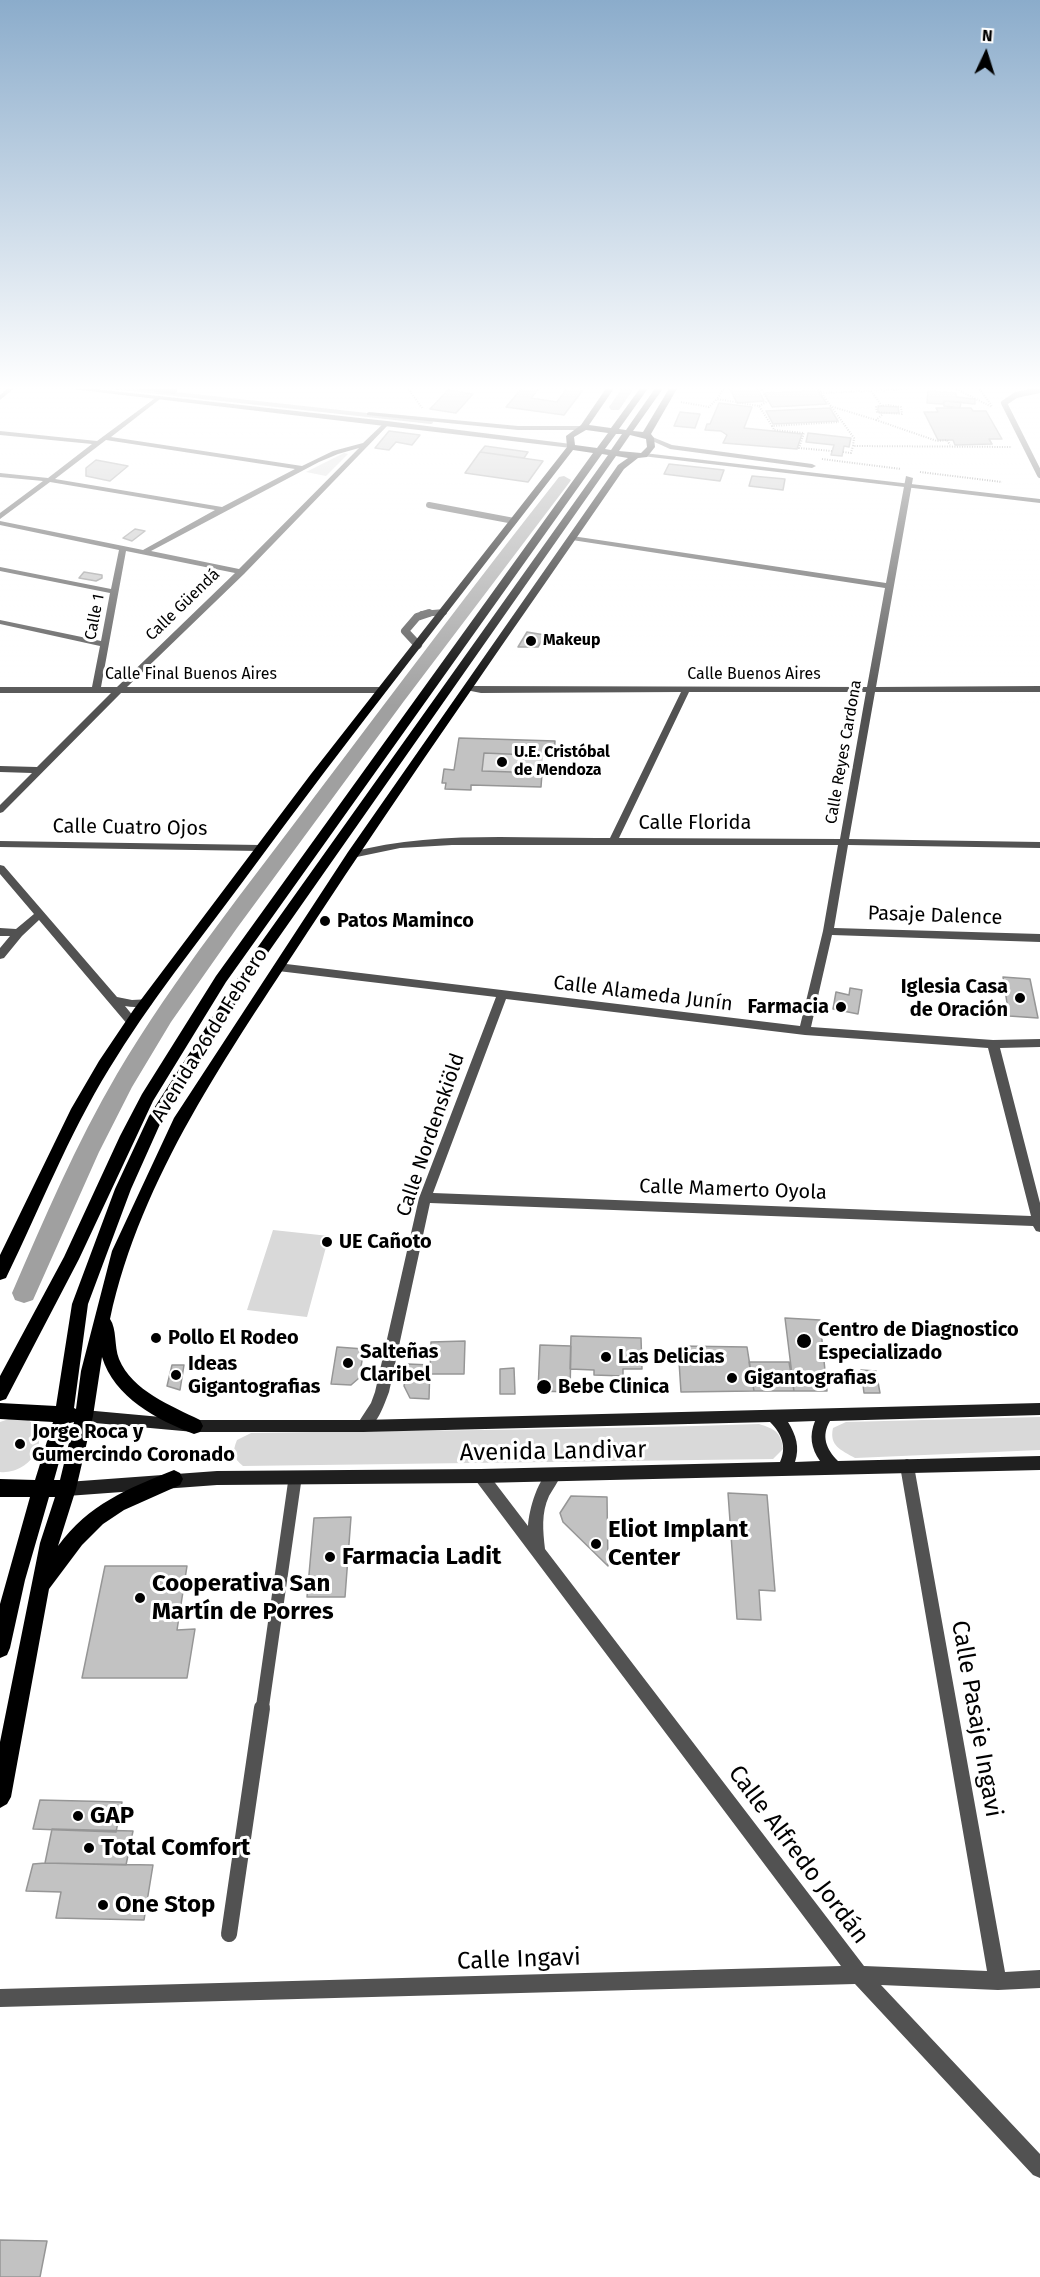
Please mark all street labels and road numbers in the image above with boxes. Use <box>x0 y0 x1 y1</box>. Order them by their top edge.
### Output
street label: Calle Güendá <box>142 565 224 645</box>
street label: Calle 1 <box>81 592 109 642</box>
street label: Calle Final Buenos Aires <box>105 665 277 685</box>
street label: Calle Buenos Aires <box>687 665 821 685</box>
street label: Calle Reyes Cardona <box>822 678 866 826</box>
street label: Calle Florida <box>639 811 751 835</box>
street label: Calle Cuatro Ojos <box>52 815 208 841</box>
street label: Pasaje Dalence <box>867 902 1003 930</box>
street label: Avenida 26 de Febrero <box>147 944 273 1126</box>
street label: Calle Alameda Junín <box>552 971 734 1017</box>
street label: Calle Nordenskiöld <box>392 1050 470 1220</box>
street label: Calle Mamerto Oyola <box>639 1175 827 1205</box>
street label: Avenida Landivar <box>459 1436 647 1468</box>
street label: Calle Pasaje Ingavi <box>945 1618 1007 1820</box>
street label: Calle Alfredo Jordán <box>722 1760 874 1950</box>
street label: Calle Ingavi <box>457 1943 581 1977</box>

